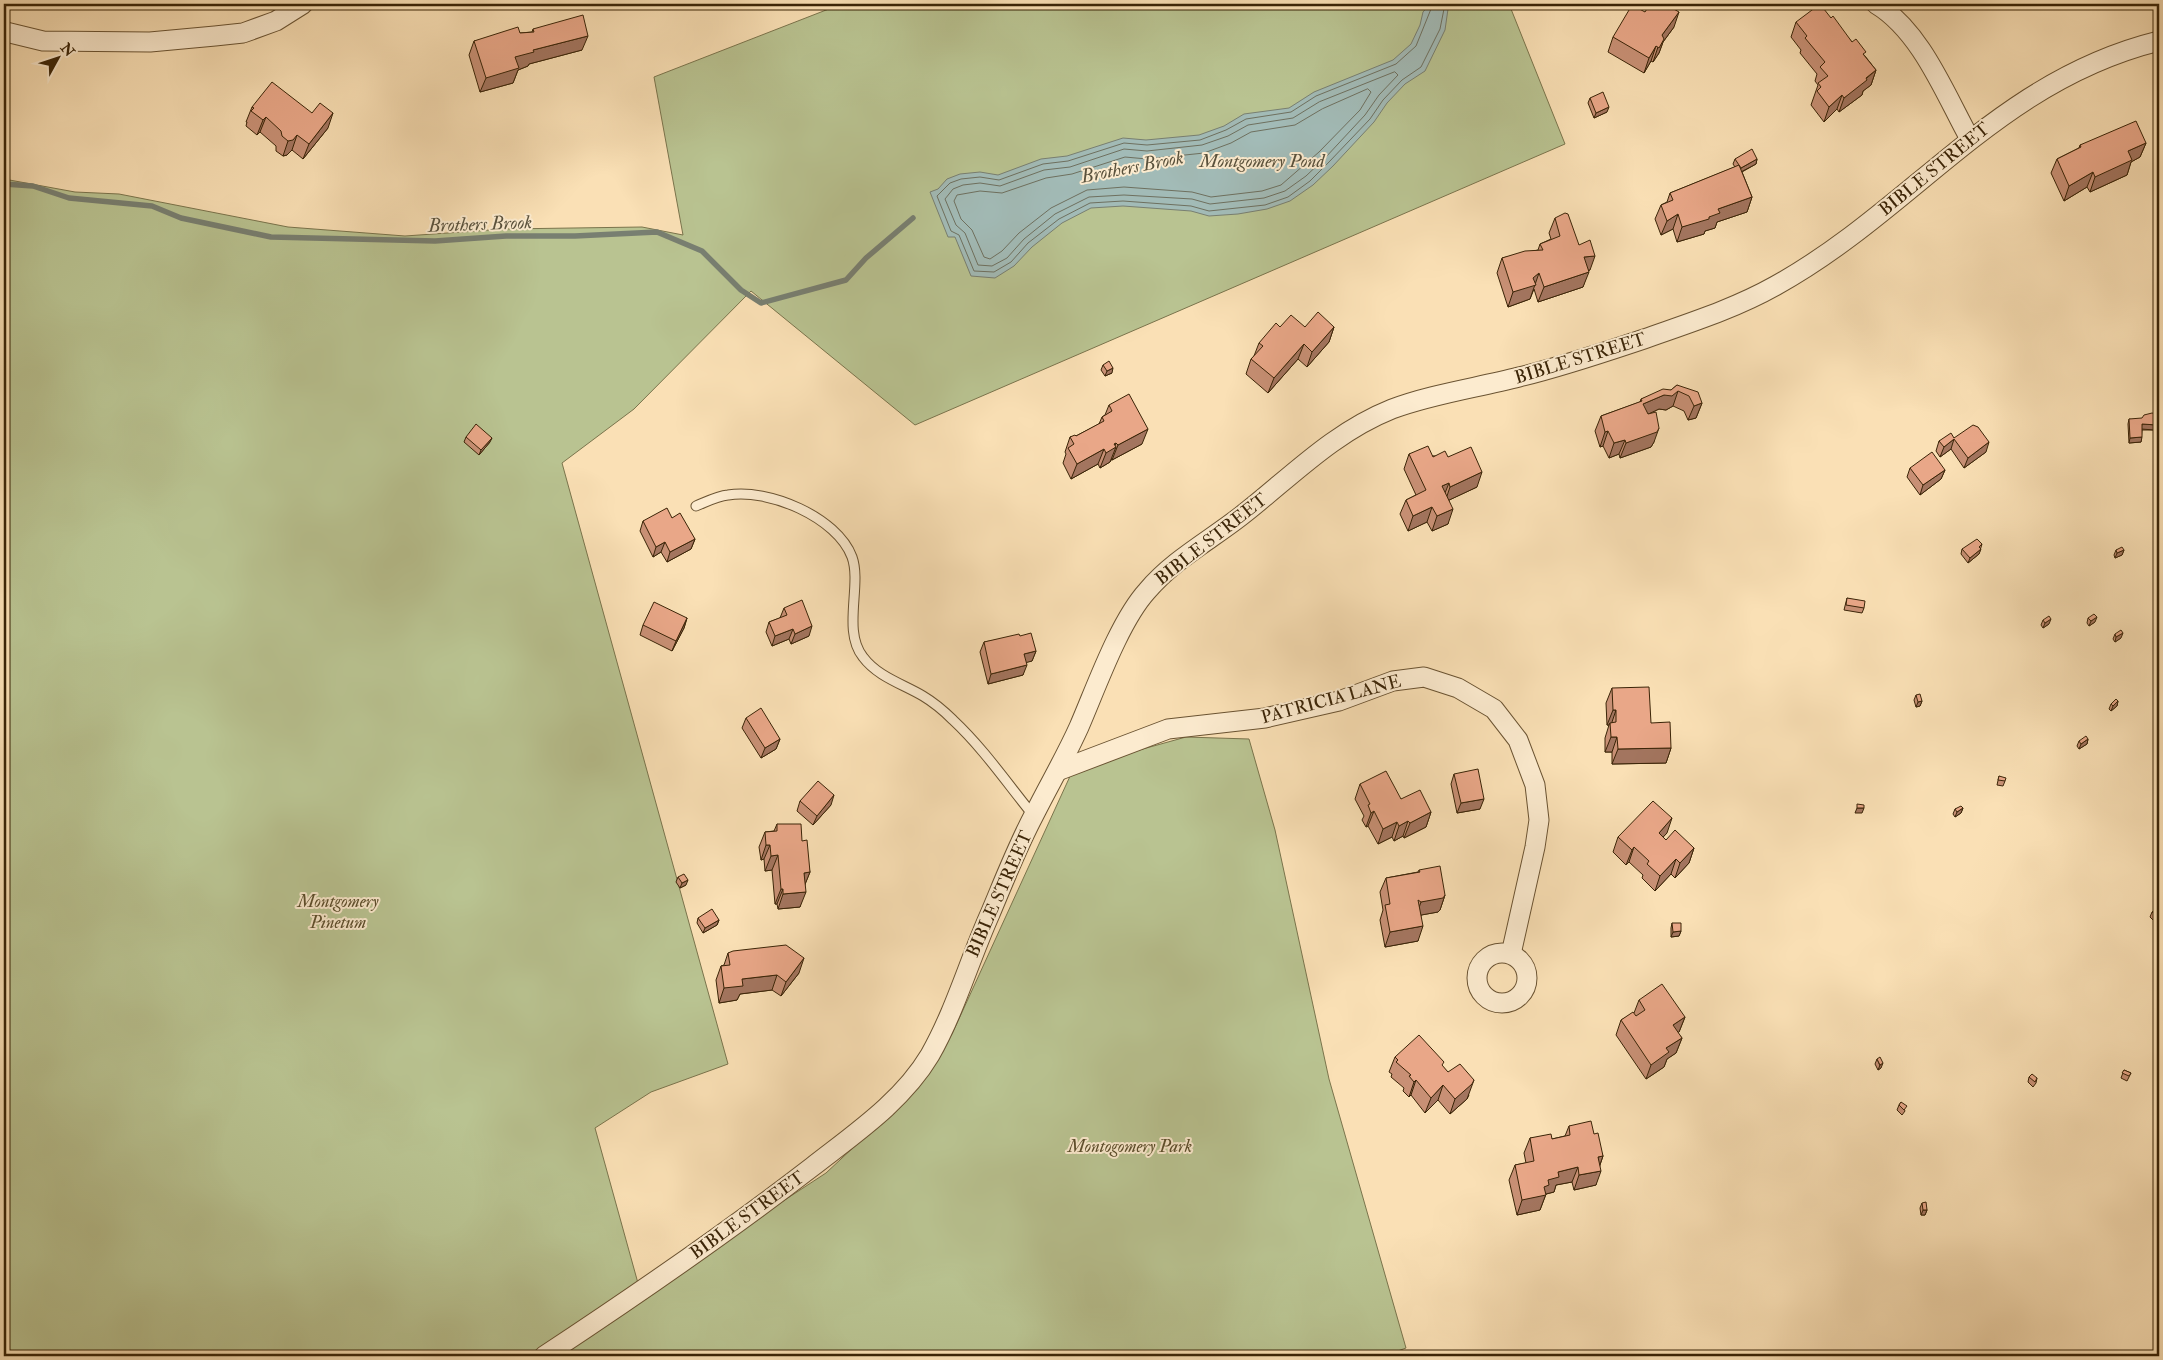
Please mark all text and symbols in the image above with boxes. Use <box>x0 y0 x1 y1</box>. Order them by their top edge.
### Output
north arrow <box>32 32 82 82</box>
text: N <box>56 39 78 61</box>
street label: BIBLE STREET <box>1874 117 1995 221</box>
water label: Brothers Brook <box>1078 145 1186 189</box>
water label: Montgomery Pond <box>1198 149 1326 173</box>
water label: Brothers Brook <box>427 210 533 238</box>
street label: BIBLE STREET <box>1512 327 1649 389</box>
street label: BIBLE STREET <box>1151 488 1273 590</box>
street label: PATRICIA LANE <box>1259 670 1404 729</box>
street label: BIBLE STREET <box>961 827 1038 961</box>
park label: Montgomery Pinetum <box>296 890 379 934</box>
park label: Montogomery Park <box>1067 1135 1192 1158</box>
street label: BIBLE STREET <box>685 1166 810 1265</box>

